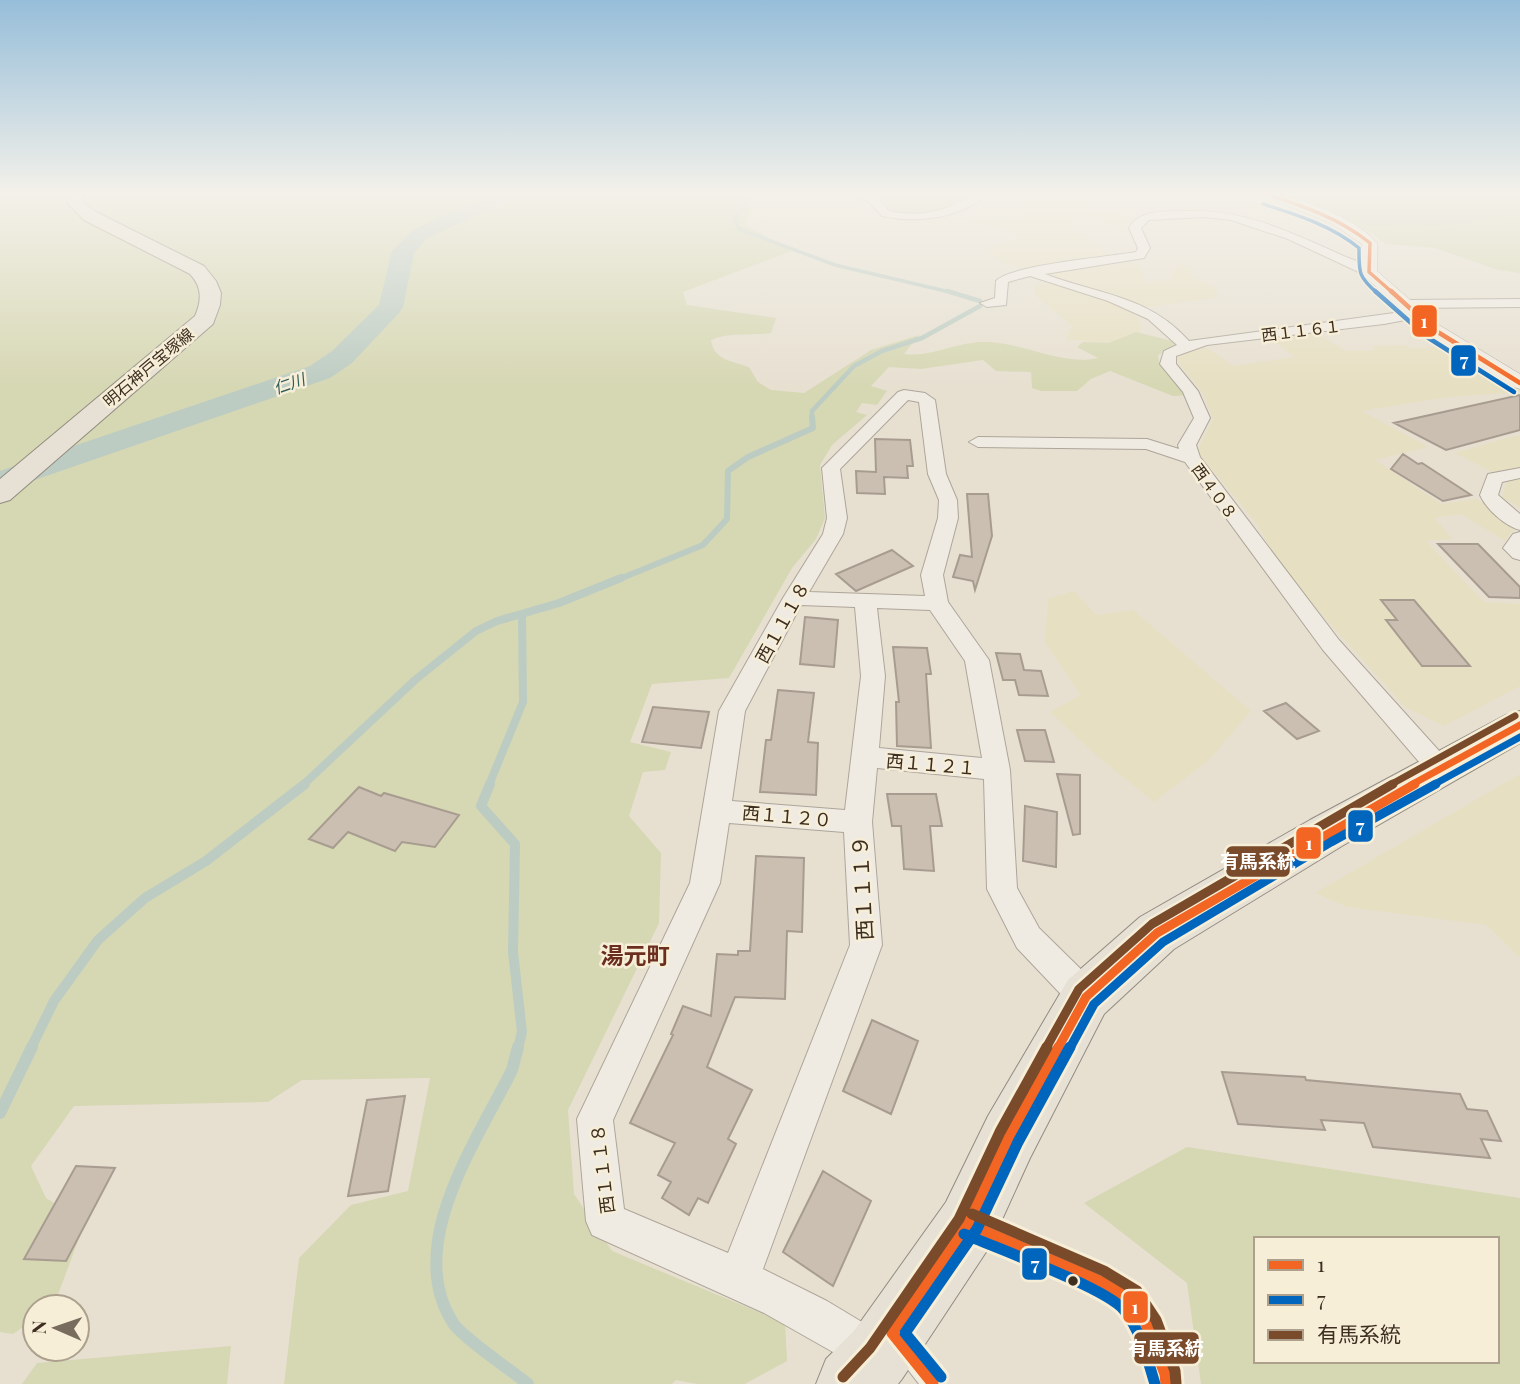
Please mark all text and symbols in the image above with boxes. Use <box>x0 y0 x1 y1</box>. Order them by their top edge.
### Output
line badge: 1 <box>1411 304 1438 338</box>
text: 1 <box>1420 307 1428 333</box>
street label: 西１１６１ <box>1260 315 1342 345</box>
street label: 明石神戸宝塚線 <box>98 323 198 411</box>
line badge: 7 <box>1450 344 1477 377</box>
text: 7 <box>1460 346 1469 372</box>
water label: 仁川 <box>270 367 309 398</box>
street label: 西４０８ <box>1188 459 1242 523</box>
street label: 西１１１８ <box>750 577 814 667</box>
street label: 西１１２１ <box>885 748 977 780</box>
street label: 西１１２０ <box>741 800 833 832</box>
line badge: 7 <box>1347 809 1374 843</box>
text: 7 <box>1356 812 1365 838</box>
line badge: 1 <box>1295 826 1322 860</box>
text: 1 <box>1305 829 1313 855</box>
street label: 西１１１９ <box>844 835 878 941</box>
line badge: 有馬系統 <box>1225 845 1291 878</box>
text: 有馬系統 <box>1220 847 1296 873</box>
district label: 湯元町 <box>601 939 670 970</box>
street label: 西１１１８ <box>585 1123 619 1215</box>
legend <box>1254 1237 1499 1363</box>
line badge: 7 <box>1021 1247 1048 1281</box>
text: 1 <box>1317 1249 1325 1277</box>
text: 7 <box>1031 1250 1040 1276</box>
unlabelled marker <box>1066 1274 1080 1288</box>
text: 7 <box>1317 1284 1326 1312</box>
line badge: 1 <box>1122 1290 1149 1324</box>
north arrow <box>21 1293 91 1363</box>
text: 1 <box>1131 1293 1139 1319</box>
text: 有馬系統 <box>1317 1319 1401 1347</box>
text: N <box>25 1320 51 1335</box>
line badge: 有馬系統 <box>1133 1331 1200 1365</box>
text: 有馬系統 <box>1128 1334 1204 1360</box>

